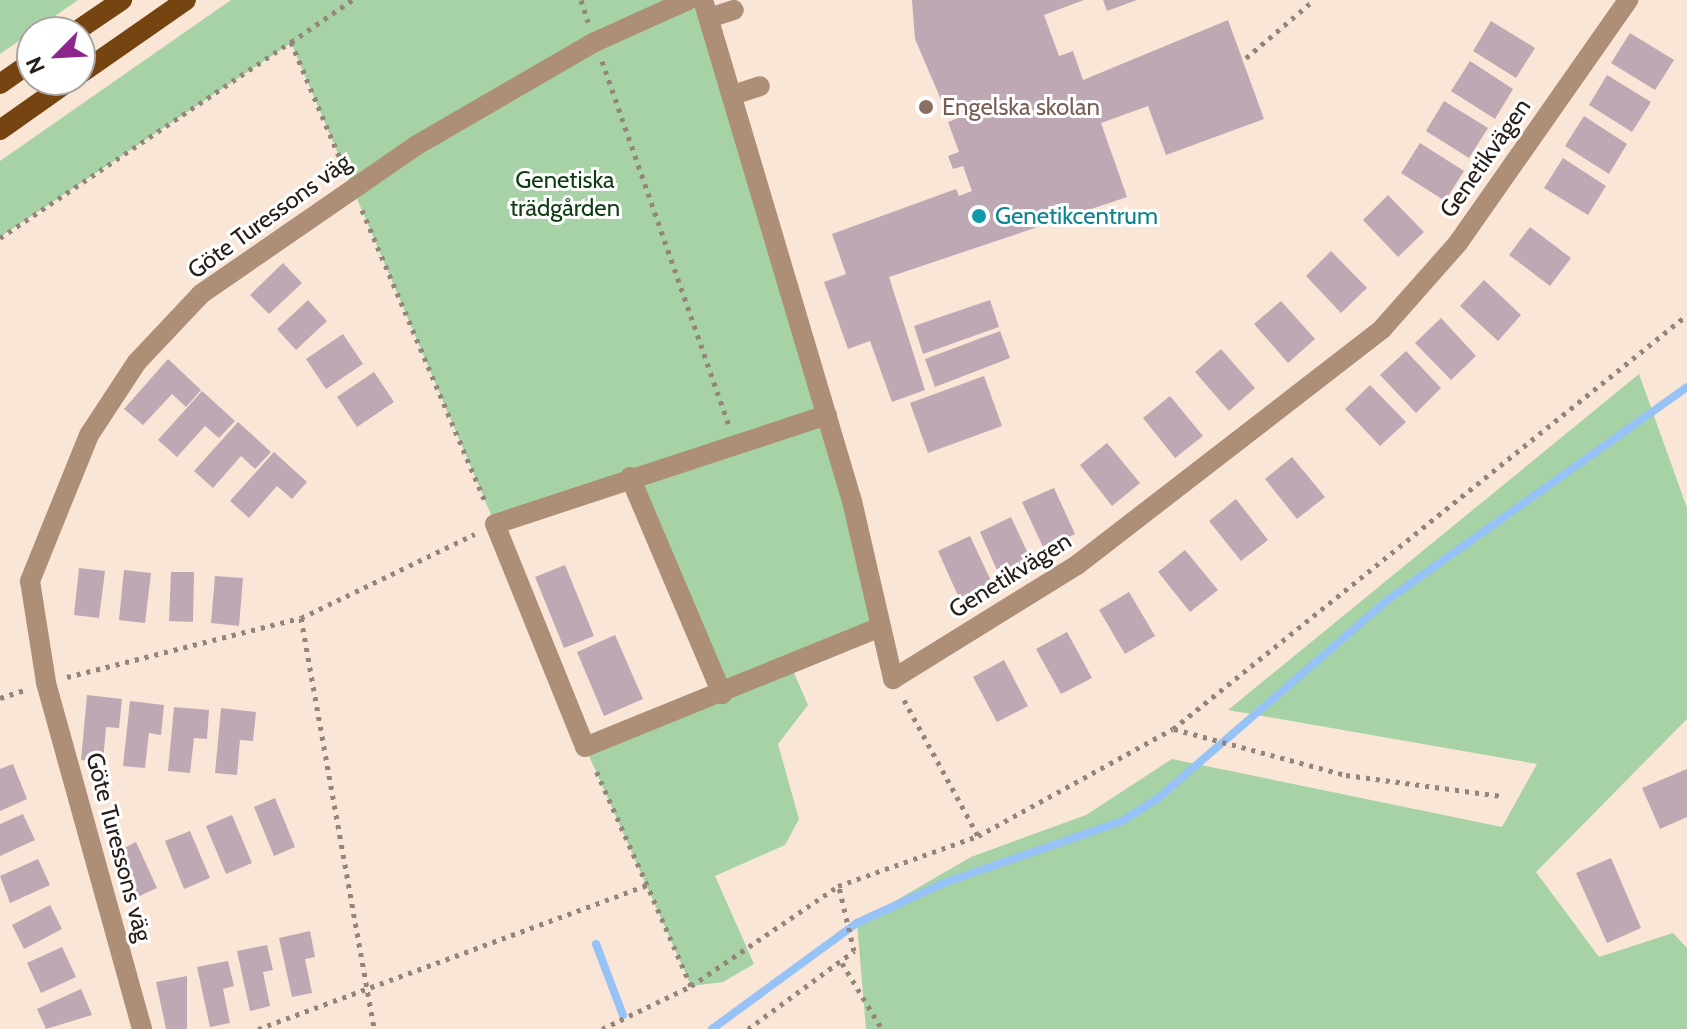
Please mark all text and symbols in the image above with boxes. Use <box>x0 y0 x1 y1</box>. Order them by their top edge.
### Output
north arrow <box>16 16 96 96</box>
text: N <box>20 53 51 78</box>
place label: Engelska skolan <box>942 93 1100 121</box>
street label: Genetikvägen <box>1433 93 1537 223</box>
marker: Engelska skolan <box>917 98 935 116</box>
street label: Göte Turessons väg <box>182 147 356 285</box>
park label: Genetiska trädgården <box>510 166 620 222</box>
place label: Genetikcentrum <box>995 202 1158 230</box>
marker: Genetikcentrum <box>970 207 988 225</box>
street label: Genetikvägen <box>944 526 1076 624</box>
street label: Göte Turessons väg <box>80 749 158 945</box>

